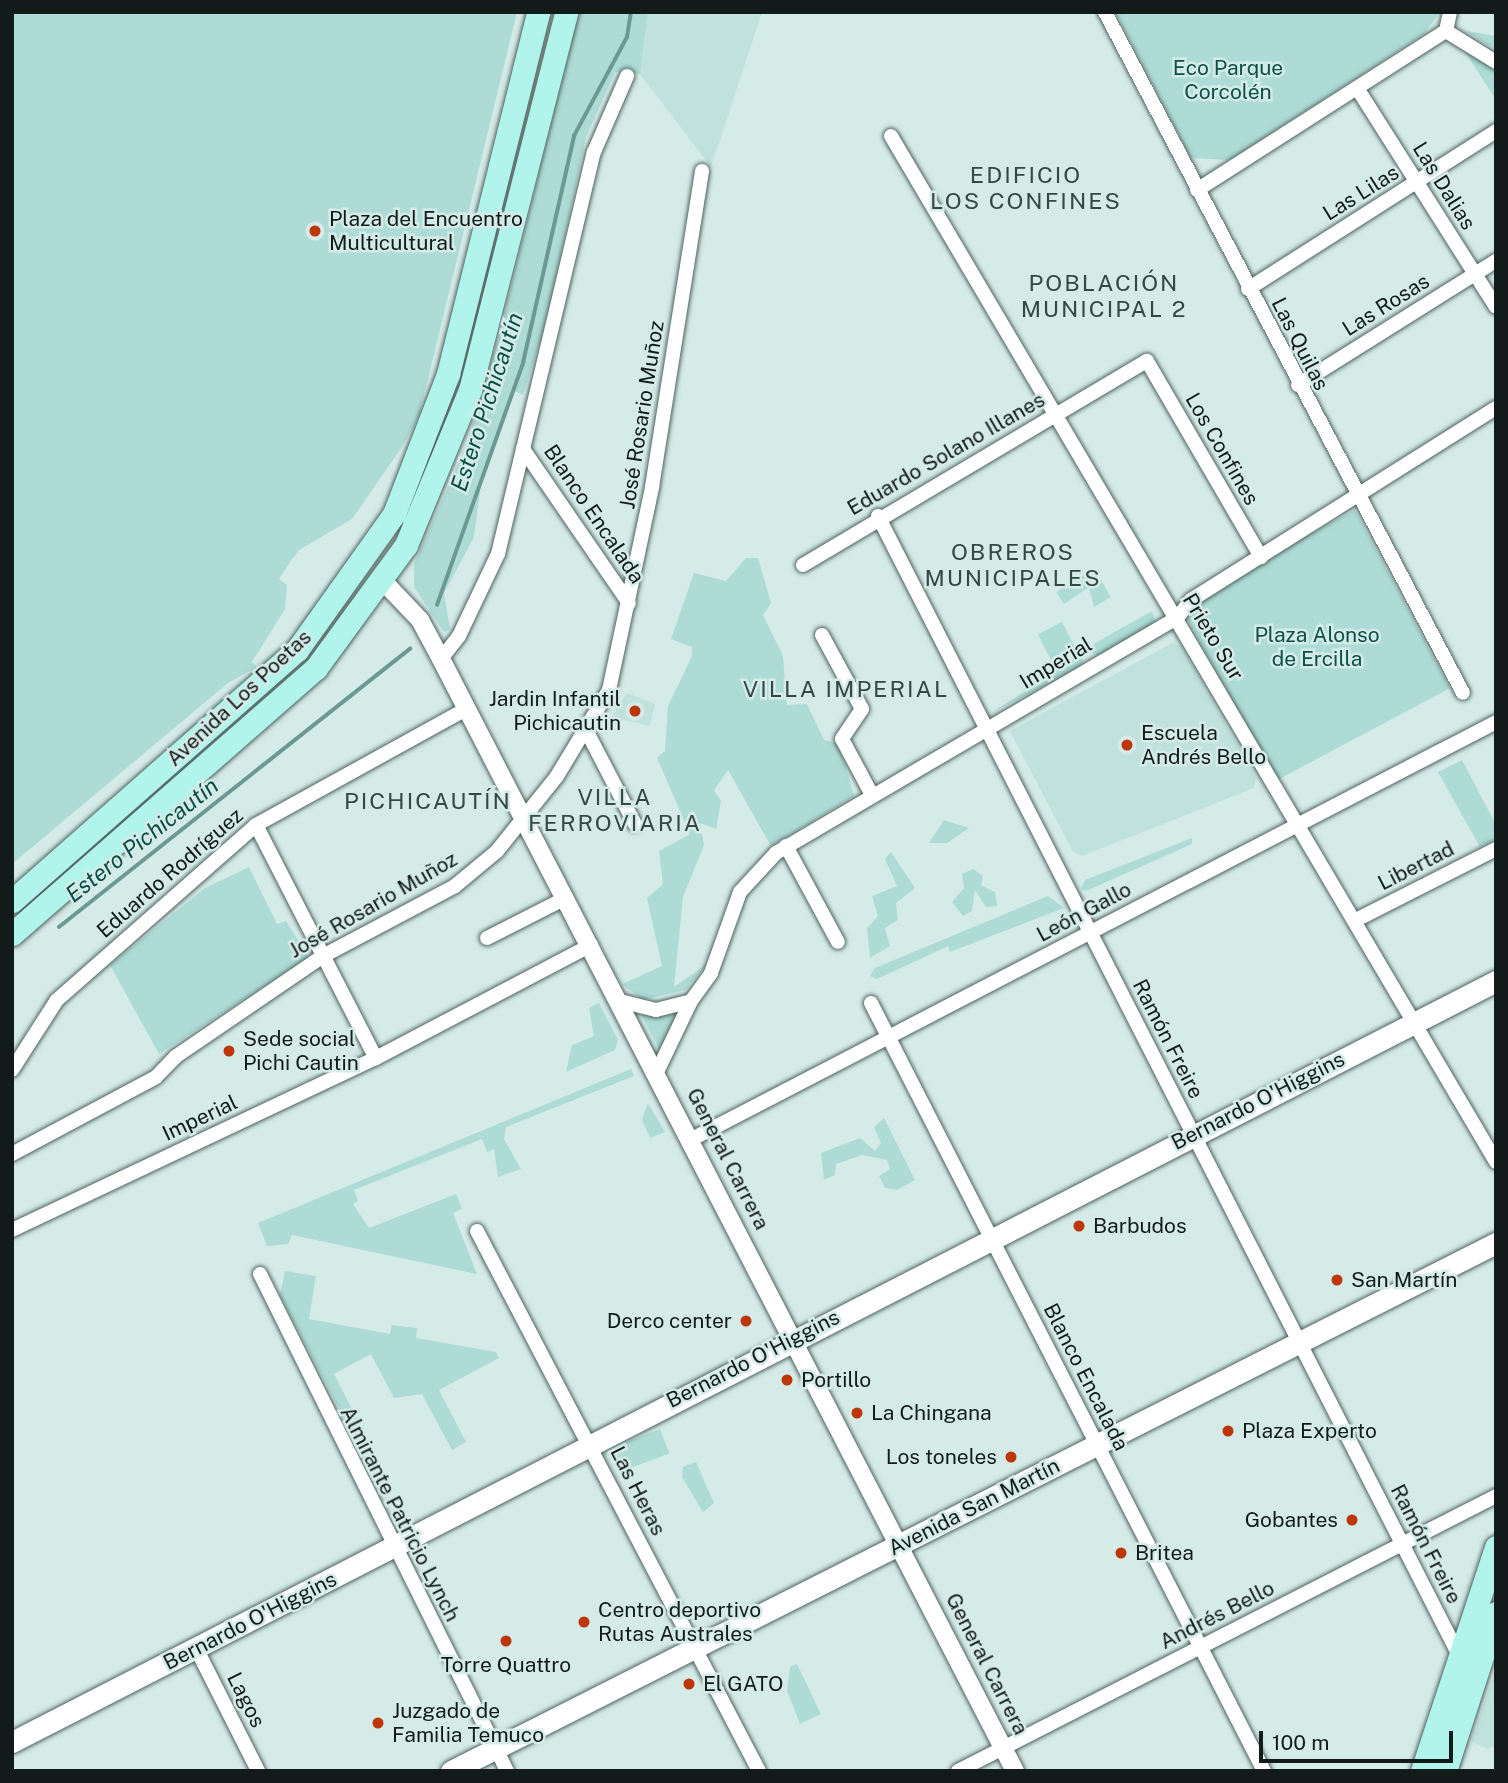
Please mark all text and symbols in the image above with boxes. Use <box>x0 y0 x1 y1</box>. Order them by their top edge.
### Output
park label: Eco Parque Corcolén <box>1173 55 1283 105</box>
street label: Las Dalias <box>1407 137 1481 235</box>
street label: Las Lilas <box>1318 160 1404 226</box>
district label: EDIFICIO LOS CONFINES <box>932 161 1120 215</box>
place label: Plaza del Encuentro Multicultural <box>329 206 523 256</box>
marker: Plaza del Encuentro Multicultural <box>307 223 323 239</box>
street label: Las Rosas <box>1338 268 1434 342</box>
district label: POBLACIÓN MUNICIPAL 2 <box>1022 269 1186 323</box>
street label: Las Quilas <box>1266 293 1334 395</box>
water label: Estero Pichicautín <box>445 309 529 495</box>
street label: José Rosario Muñoz <box>615 319 669 511</box>
street label: Eduardo Solano Illanes <box>843 387 1049 521</box>
street label: Los Confines <box>1180 388 1264 510</box>
street label: Blanco Encalada <box>538 440 650 588</box>
district label: OBREROS MUNICIPALES <box>926 538 1100 592</box>
street label: Prieto Sur <box>1177 589 1249 685</box>
park label: Plaza Alonso de Ercilla <box>1254 622 1380 672</box>
street label: Avenida Los Poetas <box>162 625 316 771</box>
street label: Imperial <box>1015 632 1097 694</box>
district label: VILLA IMPERIAL <box>745 675 947 703</box>
place label: Jardin Infantil Pichicautin <box>489 686 621 736</box>
marker: Jardin Infantil Pichicautin <box>627 703 643 719</box>
place label: Escuela Andrés Bello <box>1141 720 1266 770</box>
marker: Escuela Andrés Bello <box>1119 737 1135 753</box>
water label: Estero Pichicautín <box>60 772 224 908</box>
district label: VILLA FERROVIARIA <box>529 783 701 837</box>
district label: PICHICAUTÍN <box>345 787 511 815</box>
street label: Eduardo Rodríguez <box>92 803 248 943</box>
street label: Libertad <box>1374 836 1458 896</box>
street label: José Rosario Muñoz <box>284 846 462 964</box>
street label: León Gallo <box>1032 877 1136 947</box>
street label: Ramón Freire <box>1127 975 1209 1103</box>
place label: Sede social Pichi Cautin <box>243 1026 359 1076</box>
marker: Sede social Pichi Cautin <box>221 1043 237 1059</box>
street label: Bernardo O'Higgins <box>1167 1046 1349 1156</box>
street label: General Carrera <box>681 1084 775 1234</box>
street label: Imperial <box>158 1090 242 1146</box>
place label: Barbudos <box>1093 1213 1187 1239</box>
marker: Barbudos <box>1071 1218 1087 1234</box>
place label: San Martín <box>1351 1267 1457 1293</box>
marker: San Martín <box>1329 1272 1345 1288</box>
street label: Blanco Encalada <box>1038 1299 1134 1455</box>
street label: Bernardo O'Higgins <box>662 1304 844 1414</box>
place label: Derco center <box>606 1308 732 1334</box>
marker: Derco center <box>738 1313 754 1329</box>
place label: Portillo <box>801 1367 871 1393</box>
marker: Portillo <box>779 1372 795 1388</box>
place label: La Chingana <box>871 1400 992 1426</box>
street label: Almirante Patricio Lynch <box>335 1402 465 1626</box>
marker: La Chingana <box>849 1405 865 1421</box>
place label: Plaza Experto <box>1242 1418 1377 1444</box>
marker: Plaza Experto <box>1220 1423 1236 1439</box>
street label: Las Heras <box>605 1442 671 1540</box>
place label: Los toneles <box>886 1444 997 1470</box>
marker: Los toneles <box>1003 1449 1019 1465</box>
street label: Avenida San Martín <box>884 1453 1064 1561</box>
street label: Ramón Freire <box>1385 1480 1467 1608</box>
place label: Gobantes <box>1245 1507 1338 1533</box>
marker: Gobantes <box>1344 1512 1360 1528</box>
place label: Britea <box>1135 1540 1194 1566</box>
marker: Britea <box>1113 1545 1129 1561</box>
street label: Bernardo O'Higgins <box>159 1566 341 1676</box>
street label: Andrés Bello <box>1156 1575 1278 1655</box>
street label: General Carrera <box>940 1589 1034 1739</box>
place label: Centro deportivo Rutas Australes <box>598 1597 762 1647</box>
marker: Centro deportivo Rutas Australes <box>576 1614 592 1630</box>
marker: Torre Quattro <box>498 1633 514 1649</box>
place label: Torre Quattro <box>441 1652 571 1678</box>
street label: Lagos <box>221 1668 271 1732</box>
place label: El GATO <box>703 1671 783 1697</box>
marker: El GATO <box>681 1676 697 1692</box>
place label: Juzgado de Familia Temuco <box>392 1698 544 1748</box>
marker: Juzgado de Familia Temuco <box>370 1715 386 1731</box>
scale bar <box>1263 1716 1457 1760</box>
text: 100 m <box>1272 1730 1329 1755</box>

